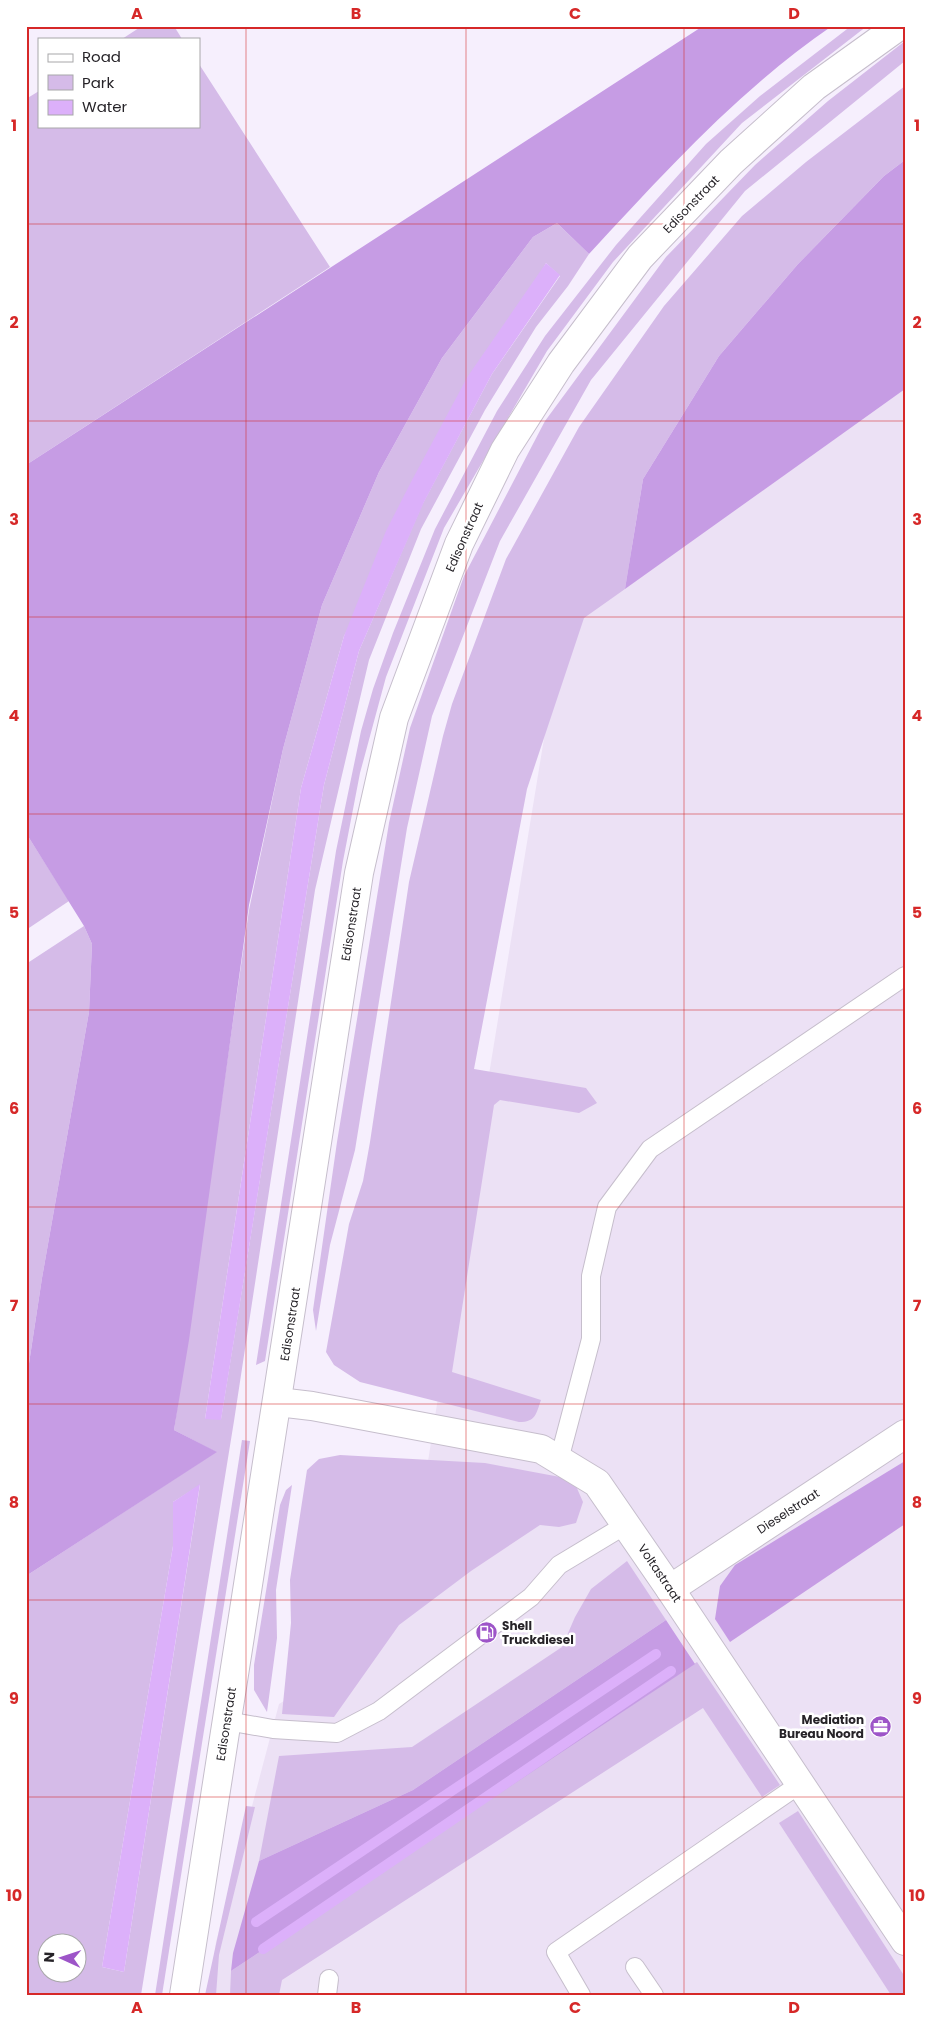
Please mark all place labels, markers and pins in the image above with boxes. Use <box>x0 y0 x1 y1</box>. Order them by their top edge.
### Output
place label: Shell Truckdiesel <box>502 1617 574 1648</box>
fuel station icon: Shell Truckdiesel <box>474 1620 498 1644</box>
place label: Mediation Bureau Noord <box>779 1711 864 1742</box>
office icon: Mediation Bureau Noord <box>868 1714 892 1738</box>

